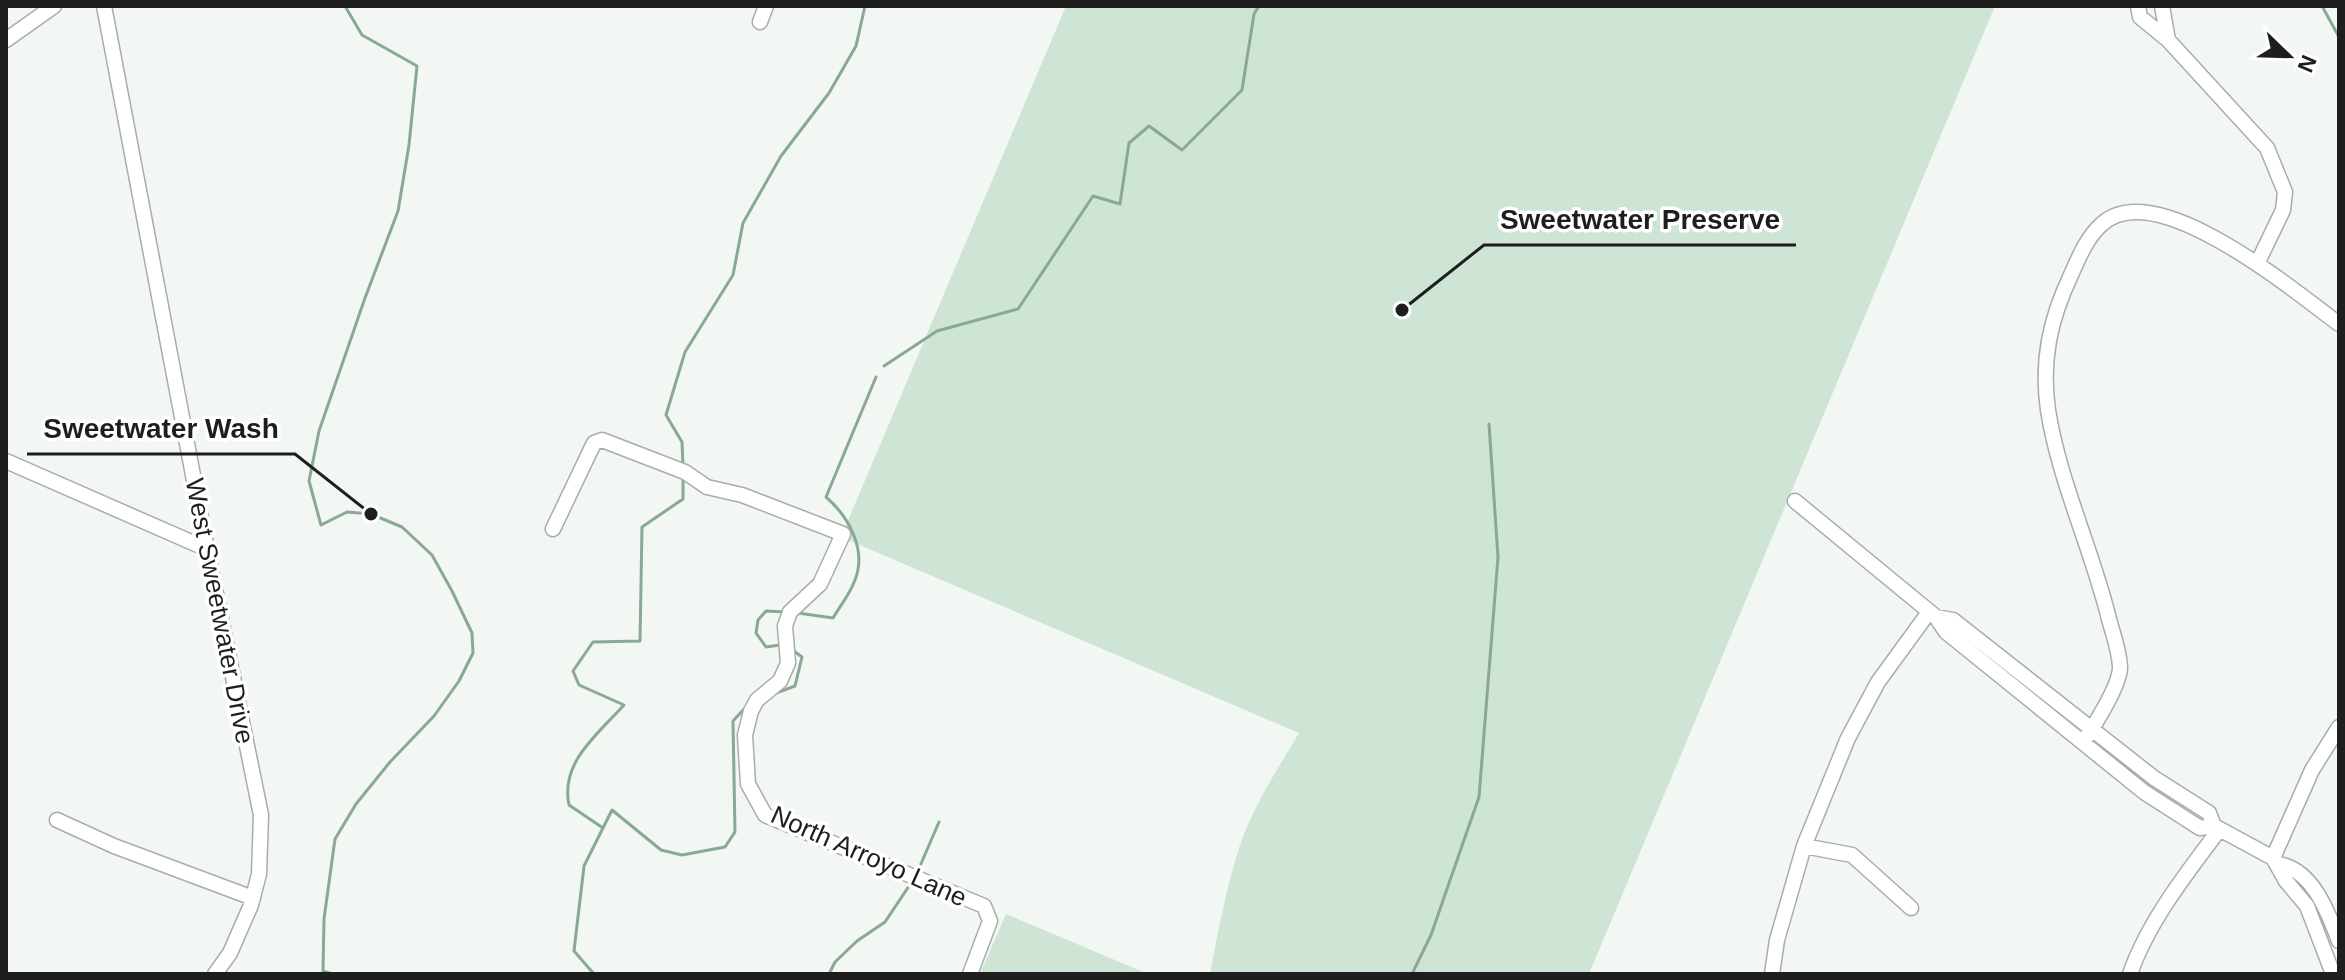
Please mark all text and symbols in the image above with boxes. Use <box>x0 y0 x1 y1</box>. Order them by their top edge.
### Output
north arrow <box>2249 16 2329 96</box>
text: N <box>2292 51 2322 76</box>
callout: Sweetwater Preserve <box>1484 193 1796 245</box>
text: Sweetwater Preserve <box>1500 204 1780 235</box>
callout: Sweetwater Wash <box>27 402 295 454</box>
text: Sweetwater Wash <box>43 413 279 444</box>
street label: West Sweetwater Drive <box>180 476 260 746</box>
street label: North Arroyo Lane <box>767 799 971 913</box>

